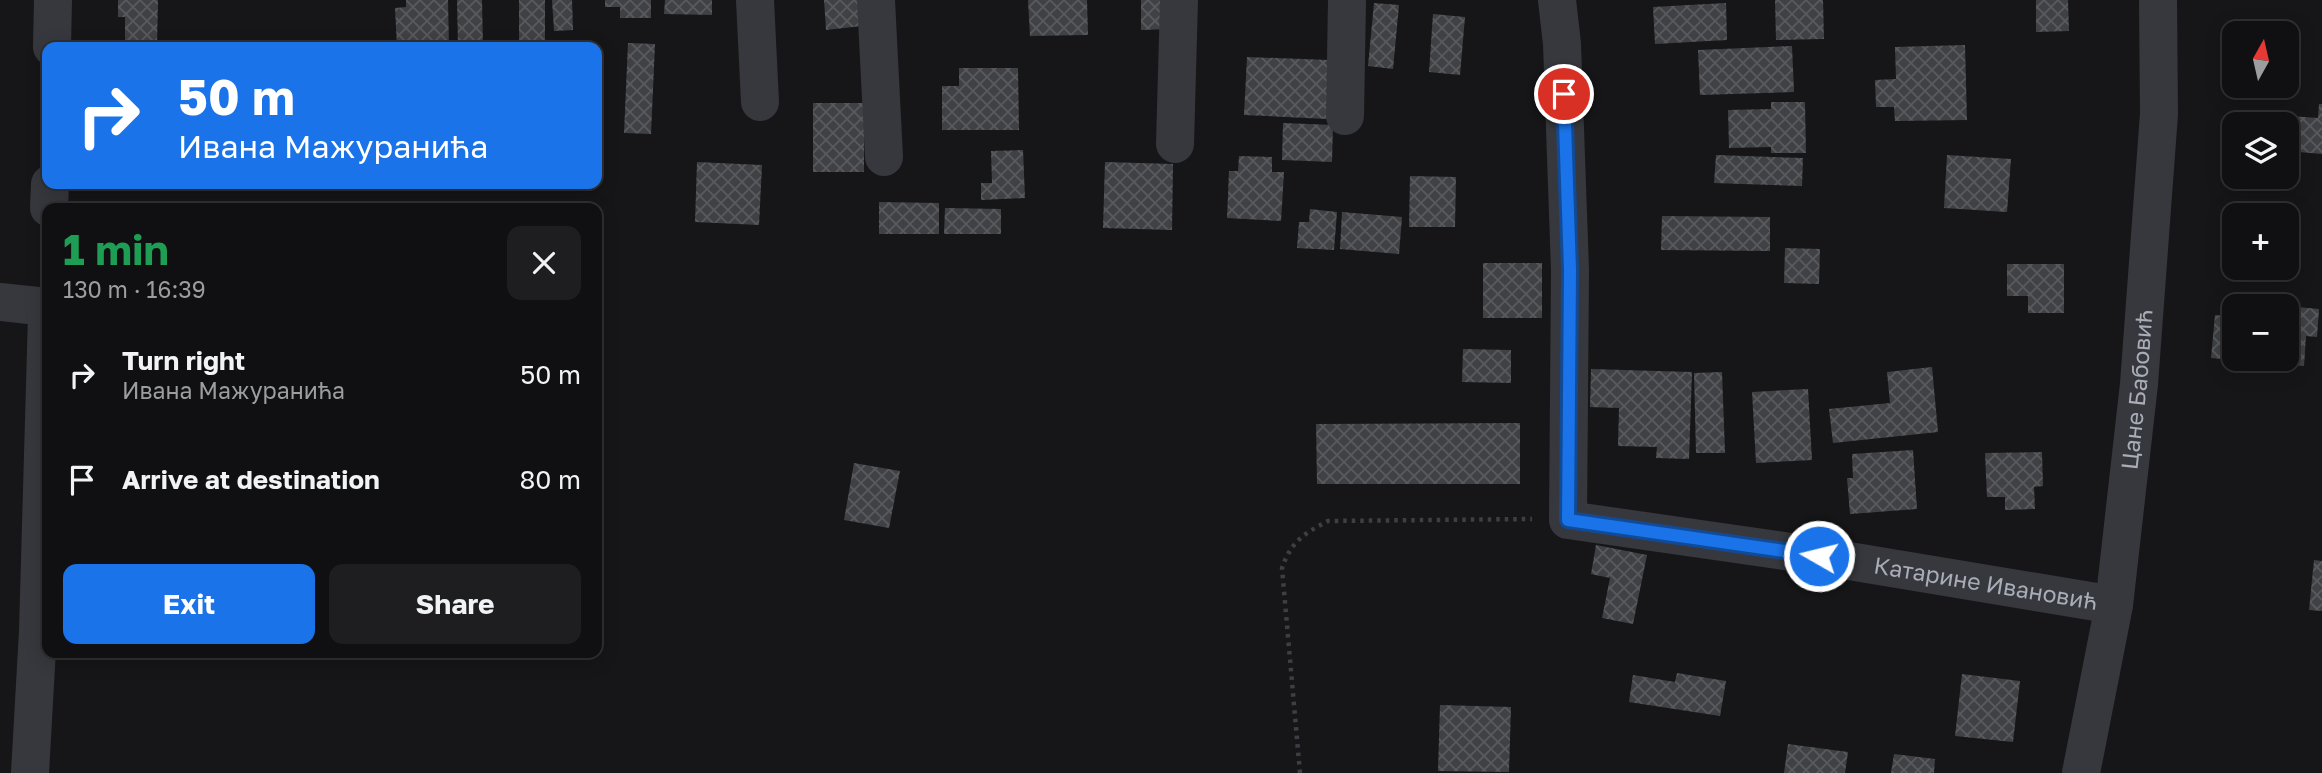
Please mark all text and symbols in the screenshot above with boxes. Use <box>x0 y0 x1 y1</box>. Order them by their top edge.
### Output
north arrow <box>2222 21 2300 98</box>
map controls <box>2222 21 2299 371</box>
pin <box>1534 64 1594 124</box>
text: 50 m <box>178 67 295 126</box>
icon: right <box>63 70 154 161</box>
icon: arrive <box>1545 75 1583 113</box>
button: layers <box>2222 112 2299 189</box>
text: Ивана Мажуранића <box>178 127 488 165</box>
button: + <box>2222 203 2299 280</box>
text: 1 min <box>63 224 169 274</box>
button: close <box>507 226 581 300</box>
text: 130 m · 16:39 <box>63 275 206 303</box>
button: − <box>2222 294 2299 371</box>
street label: Цане Бабовић <box>2114 308 2157 471</box>
text: Turn right <box>122 345 245 376</box>
icon: right <box>63 356 101 394</box>
text: 50 m <box>520 359 581 390</box>
text: Ивана Мажуранића <box>122 376 345 404</box>
icon: arrive <box>63 461 101 499</box>
text: Arrive at destination <box>122 464 380 495</box>
text: 80 m <box>520 464 581 495</box>
position arrow <box>1782 519 1856 593</box>
street label: Катарине Ивановић <box>1872 550 2100 615</box>
button: Exit <box>63 564 315 644</box>
button: Share <box>329 564 581 644</box>

